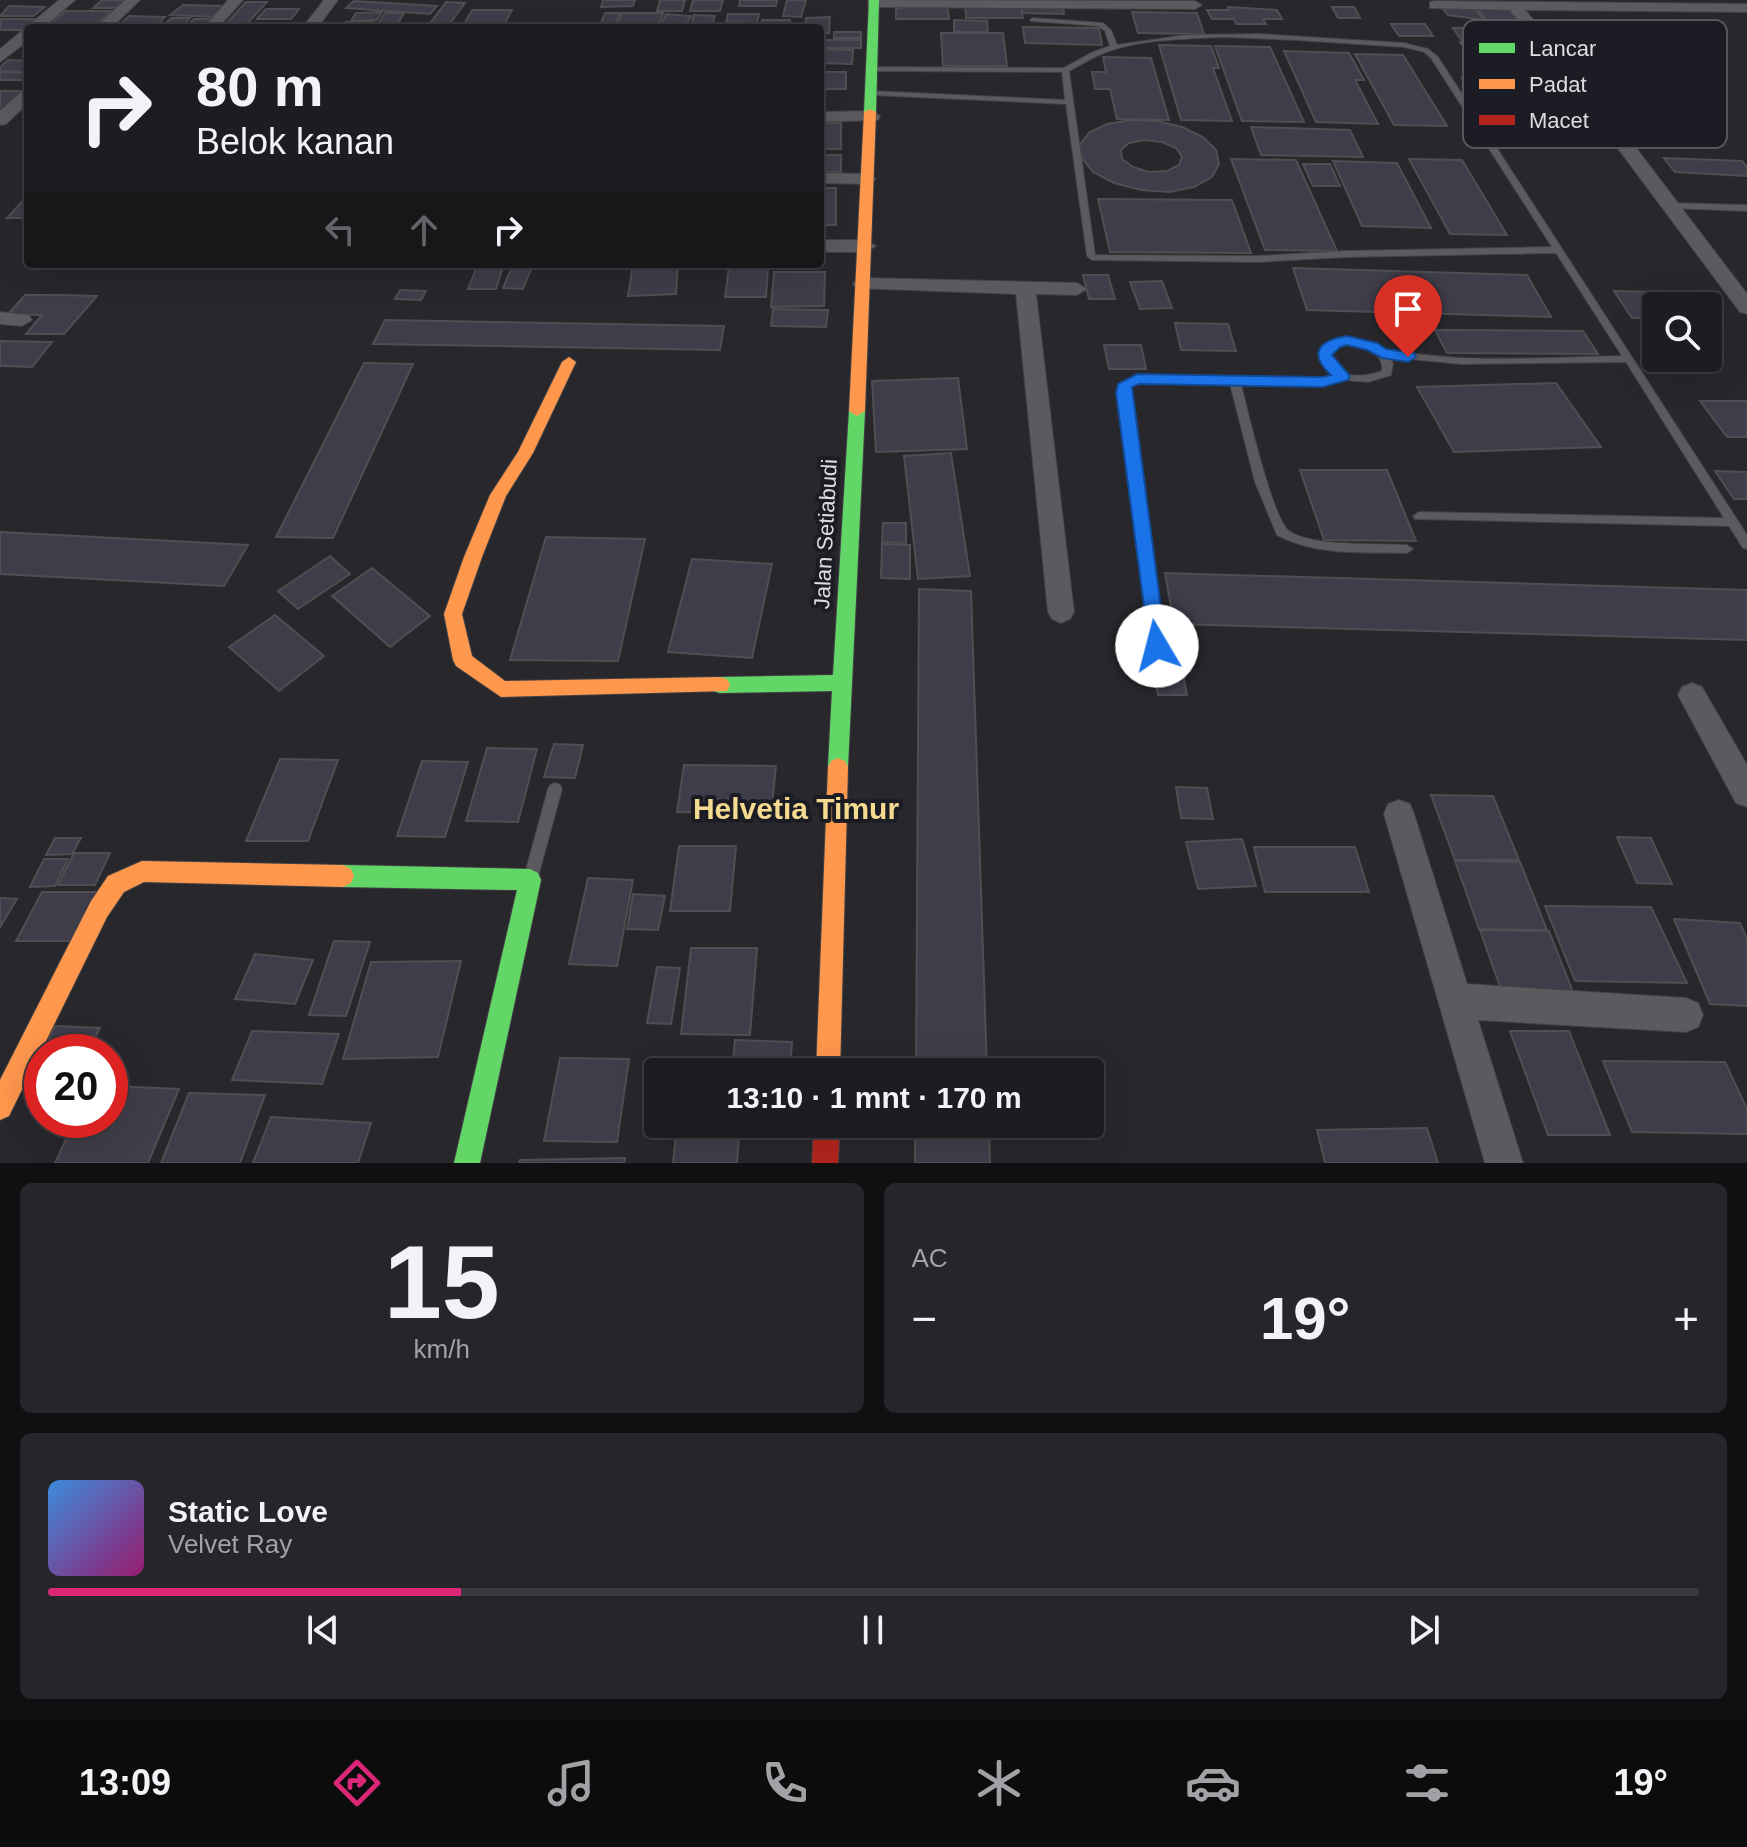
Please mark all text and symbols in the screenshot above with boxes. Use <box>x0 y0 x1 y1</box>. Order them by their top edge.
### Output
legend <box>1463 20 1727 148</box>
text: Lancar <box>1529 36 1596 61</box>
text: 80 m <box>196 55 324 118</box>
icon: right <box>64 56 168 160</box>
text: Padat <box>1529 72 1587 97</box>
text: Macet <box>1529 108 1589 133</box>
text: Belok kanan <box>196 121 394 162</box>
icon: left <box>318 208 362 252</box>
icon: ahead <box>402 208 446 252</box>
icon: right <box>486 208 530 252</box>
pin <box>1374 275 1442 357</box>
icon: arrive <box>1386 287 1430 331</box>
map controls <box>1642 292 1722 372</box>
button: search <box>1642 292 1722 372</box>
street label: Jalan Setiabudi <box>809 458 842 610</box>
position arrow <box>1115 604 1199 688</box>
district label: Helvetia Timur <box>693 792 899 825</box>
speed limit sign: 20 <box>24 1034 128 1138</box>
text: 13:10 · 1 mnt · 170 m <box>726 1081 1022 1114</box>
text: 15 <box>384 1224 500 1340</box>
text: AC <box>912 1243 948 1273</box>
text: 19° <box>1260 1285 1351 1352</box>
text: − <box>912 1294 937 1343</box>
text: + <box>1673 1294 1699 1343</box>
text: km/h <box>414 1334 470 1364</box>
text: Static Love <box>168 1495 328 1528</box>
text: Velvet Ray <box>168 1529 292 1559</box>
icon: previous <box>301 1608 345 1652</box>
icon: pause <box>851 1608 895 1652</box>
icon: next <box>1402 1608 1446 1652</box>
icon: directions <box>329 1755 385 1811</box>
icon: music <box>543 1755 599 1811</box>
icon: phone <box>757 1755 813 1811</box>
icon: climate <box>971 1755 1027 1811</box>
icon: car <box>1185 1755 1241 1811</box>
icon: filters <box>1399 1755 1455 1811</box>
text: 13:09 <box>79 1762 171 1803</box>
text: 19° <box>1613 1762 1668 1803</box>

